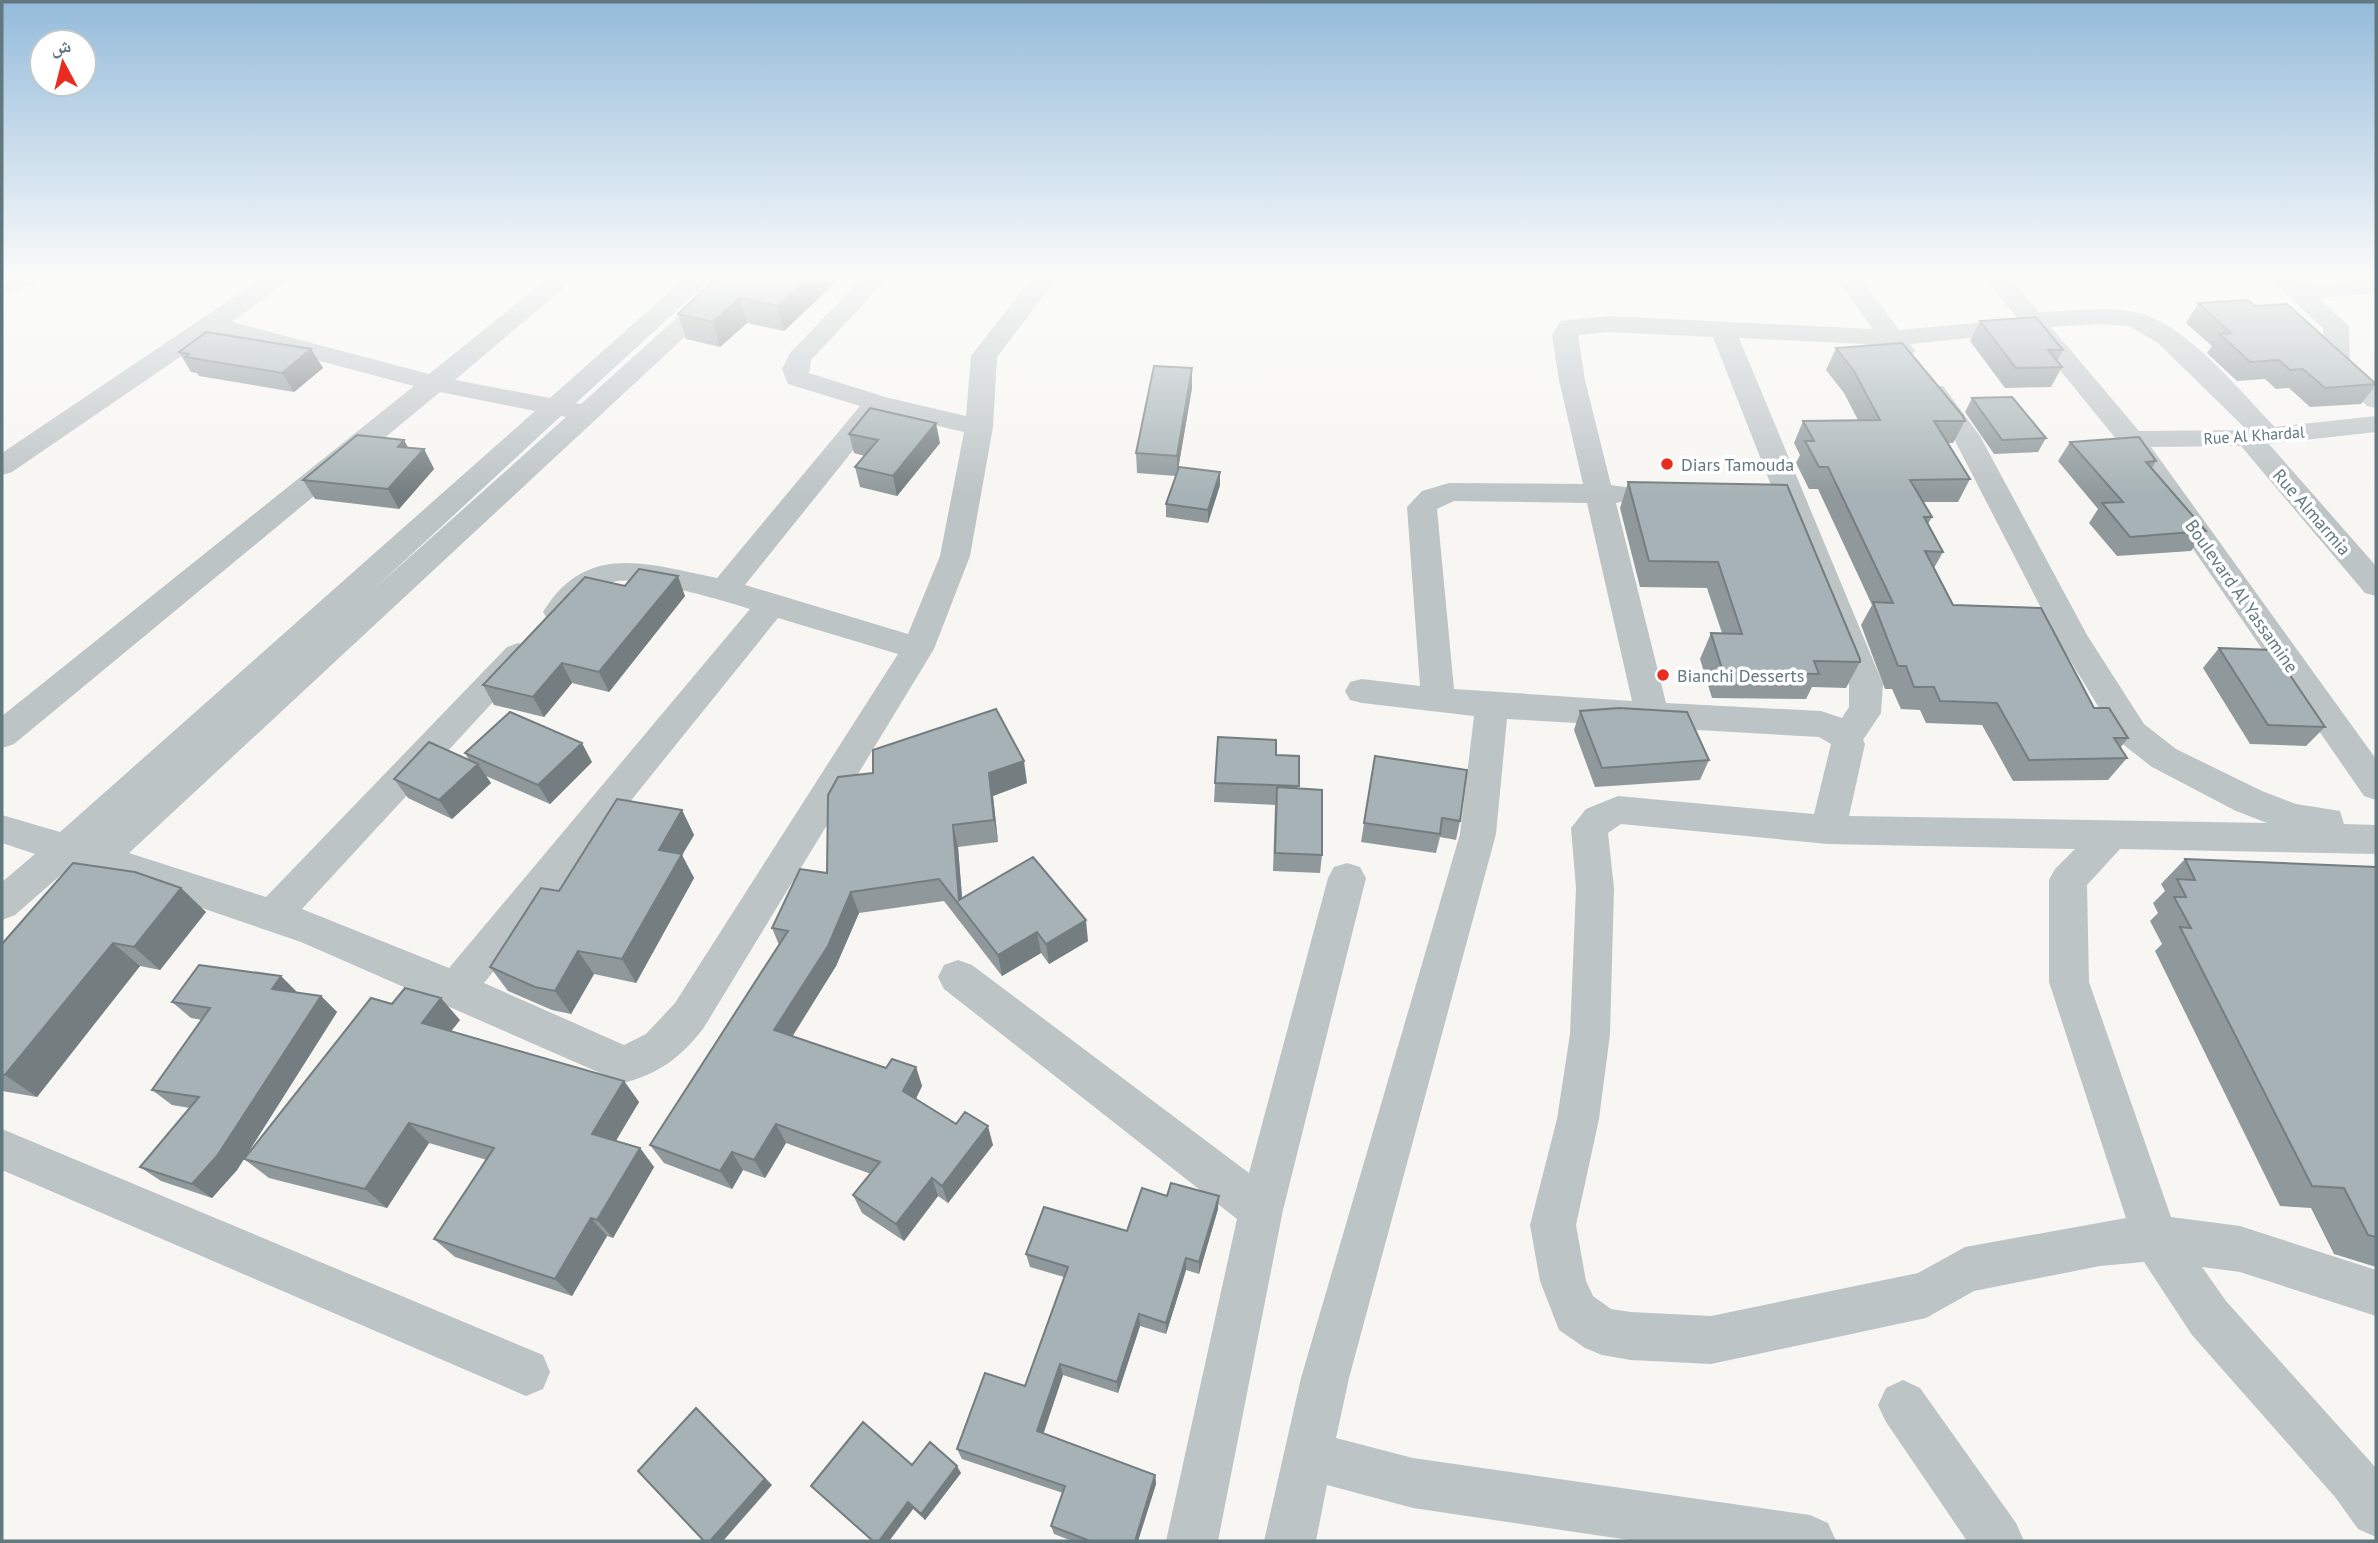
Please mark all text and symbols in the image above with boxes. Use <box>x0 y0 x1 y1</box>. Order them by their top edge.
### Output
north arrow <box>28 28 98 98</box>
text: ش <box>49 33 72 59</box>
street label: Rue Al Khardal <box>2203 421 2306 449</box>
place label: Diars Tamouda <box>1681 453 1794 476</box>
marker: Diars Tamouda <box>1659 456 1675 472</box>
street label: Rue Almarmia <box>2268 464 2356 560</box>
street label: Boulevard Al Yassamine <box>2180 515 2304 677</box>
place label: Bianchi Desserts <box>1677 664 1804 687</box>
marker: Bianchi Desserts <box>1655 667 1671 683</box>

